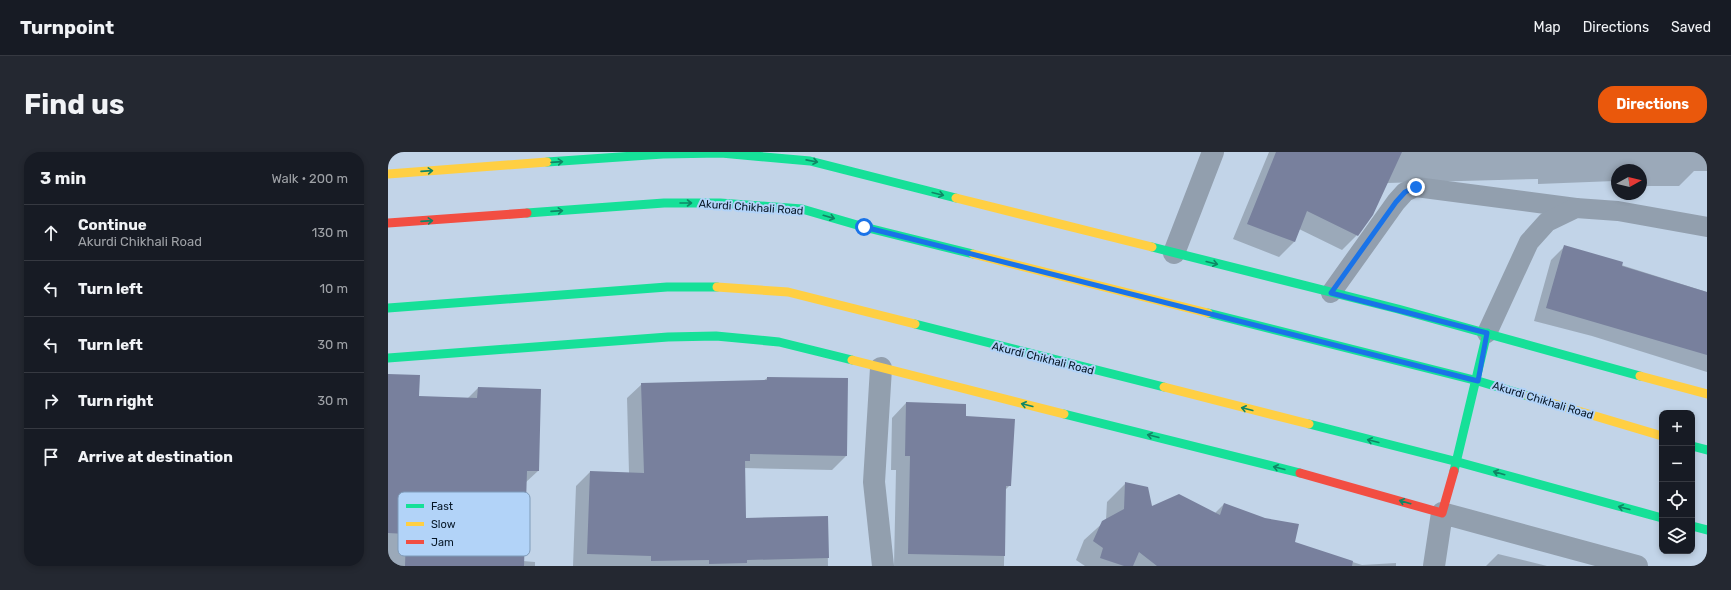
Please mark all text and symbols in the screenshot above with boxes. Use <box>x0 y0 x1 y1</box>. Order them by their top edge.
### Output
text: Turnpoint <box>20 16 114 39</box>
text: Map <box>1534 19 1561 36</box>
text: Directions <box>1583 19 1649 36</box>
text: Saved <box>1671 19 1711 36</box>
button: Directions <box>1598 86 1707 123</box>
text: Find us <box>24 88 124 121</box>
one-way arrow <box>550 158 563 165</box>
one-way arrow <box>805 158 818 166</box>
north arrow <box>1611 164 1647 200</box>
one-way arrow <box>420 167 433 174</box>
text: 3 min <box>40 168 86 188</box>
text: Walk · 200 m <box>271 171 348 186</box>
route end <box>1407 178 1425 196</box>
one-way arrow <box>931 191 944 198</box>
street label: Akurdi Chikhali Road <box>698 197 804 218</box>
one-way arrow <box>679 199 692 207</box>
one-way arrow <box>550 208 563 215</box>
one-way arrow <box>822 214 835 221</box>
text: Continue <box>78 216 147 234</box>
one-way arrow <box>420 217 433 224</box>
route start <box>855 218 873 236</box>
icon: ahead <box>40 222 62 244</box>
text: 130 m <box>312 225 348 240</box>
text: Akurdi Chikhali Road <box>78 234 202 249</box>
one-way arrow <box>1205 260 1218 267</box>
icon: left <box>40 278 62 300</box>
text: Turn left <box>78 280 143 298</box>
text: 10 m <box>319 281 348 296</box>
icon: left <box>40 334 62 356</box>
text: Turn left <box>78 336 143 354</box>
text: 30 m <box>317 337 348 352</box>
street label: Akurdi Chikhali Road <box>990 339 1095 377</box>
street label: Akurdi Chikhali Road <box>1491 379 1595 422</box>
icon: right <box>40 390 62 412</box>
text: Turn right <box>78 392 153 410</box>
text: 30 m <box>317 393 348 408</box>
one-way arrow <box>1021 401 1034 408</box>
one-way arrow <box>1241 405 1254 412</box>
map controls <box>1659 410 1695 554</box>
button: + <box>1659 410 1695 446</box>
one-way arrow <box>1147 432 1160 440</box>
one-way arrow <box>1367 436 1380 444</box>
icon: arrive <box>40 446 62 468</box>
button: − <box>1659 446 1695 482</box>
text: Arrive at destination <box>78 448 233 466</box>
one-way arrow <box>1273 464 1286 471</box>
one-way arrow <box>1493 469 1506 476</box>
button: locate <box>1659 482 1695 518</box>
legend <box>398 492 530 556</box>
one-way arrow <box>1399 498 1412 505</box>
text: Fast <box>431 500 454 513</box>
one-way arrow <box>1618 504 1631 511</box>
text: Slow <box>431 518 456 531</box>
button: layers <box>1659 518 1695 554</box>
text: Jam <box>431 536 454 549</box>

